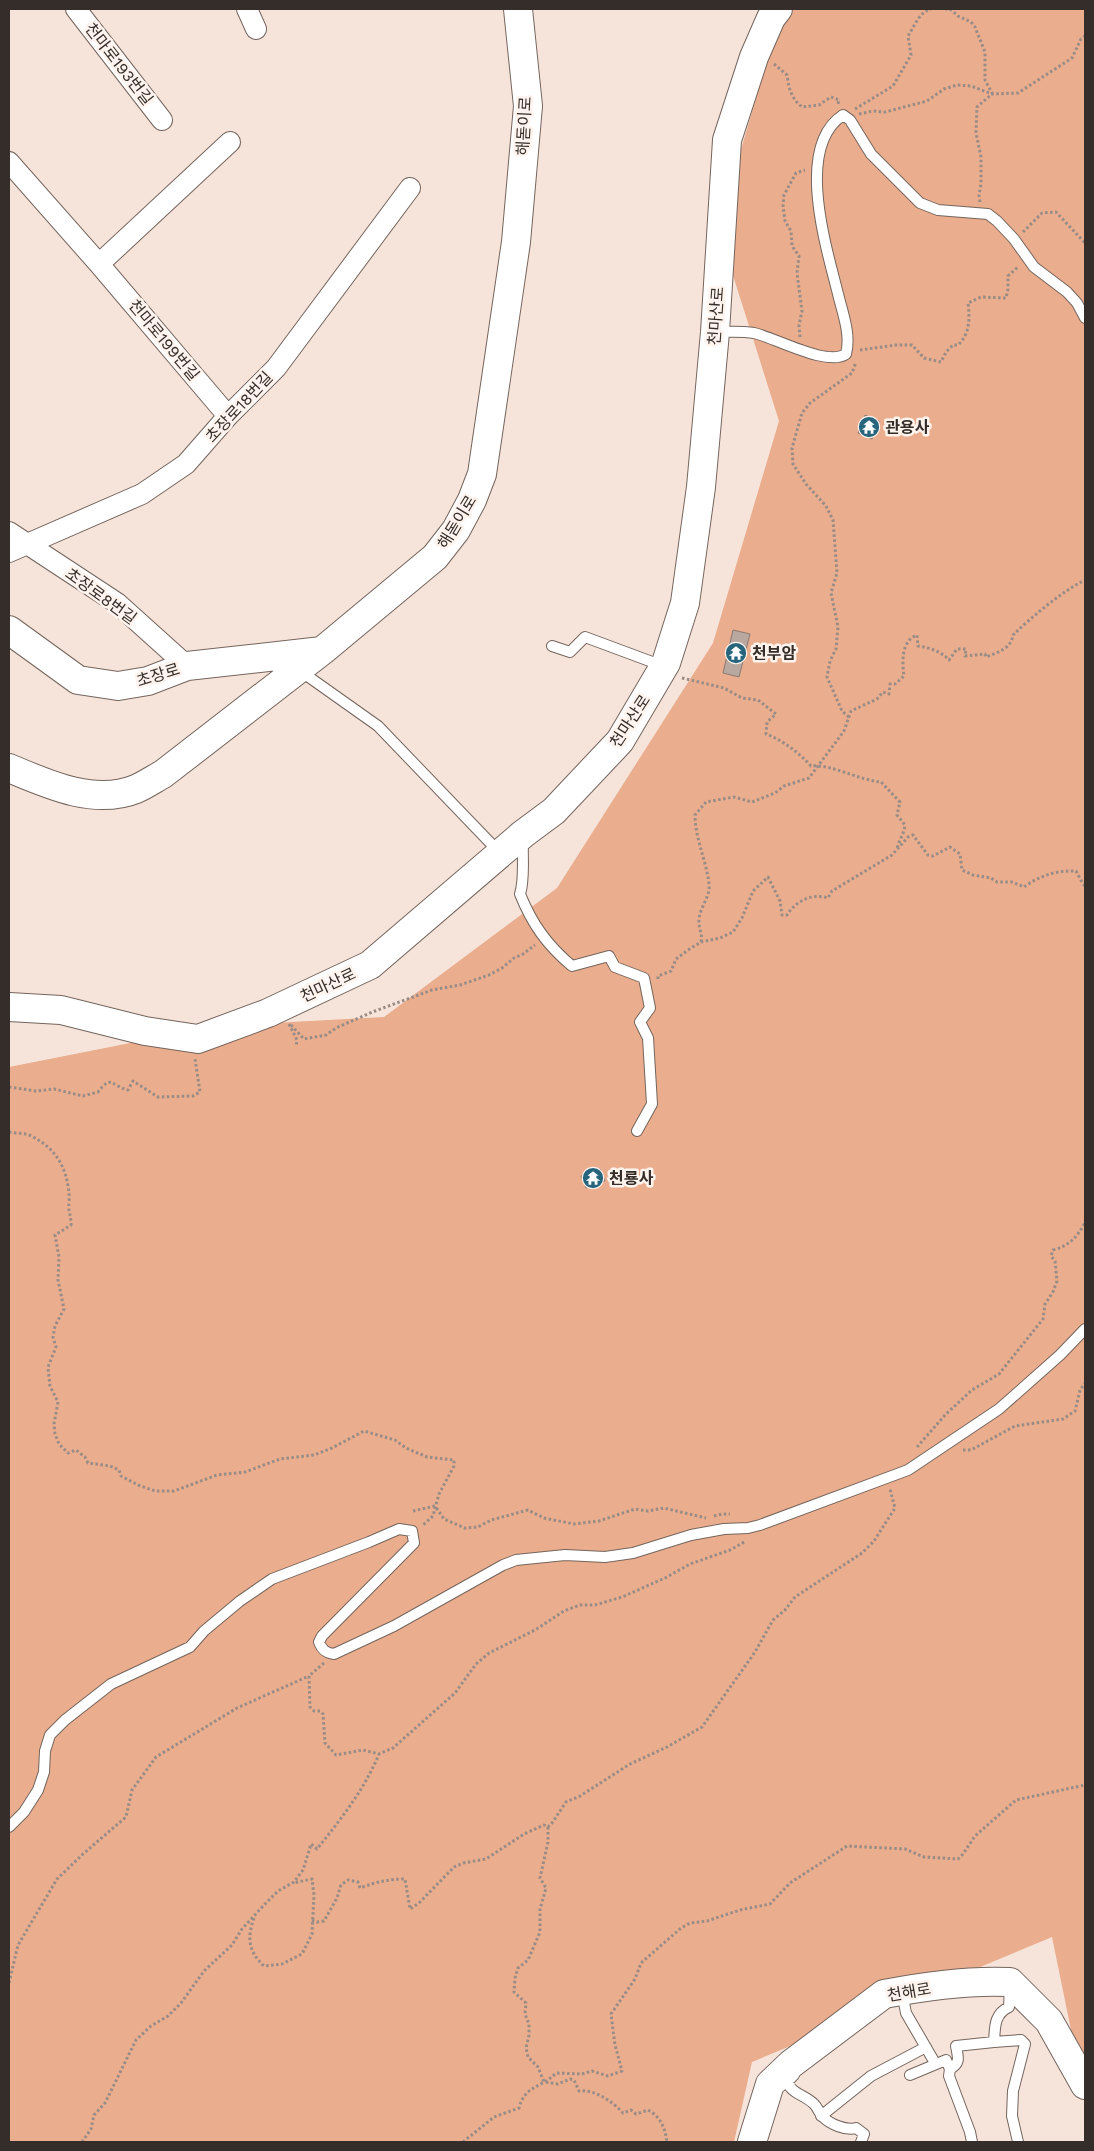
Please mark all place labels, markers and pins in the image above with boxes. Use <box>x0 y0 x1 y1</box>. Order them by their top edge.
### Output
temple icon: 관용사 <box>857 415 881 439</box>
place label: 관용사 <box>885 418 929 437</box>
temple icon: 천부암 <box>724 641 748 665</box>
place label: 천부암 <box>752 644 796 663</box>
temple icon: 천룡사 <box>581 1166 605 1190</box>
place label: 천룡사 <box>609 1169 653 1188</box>

